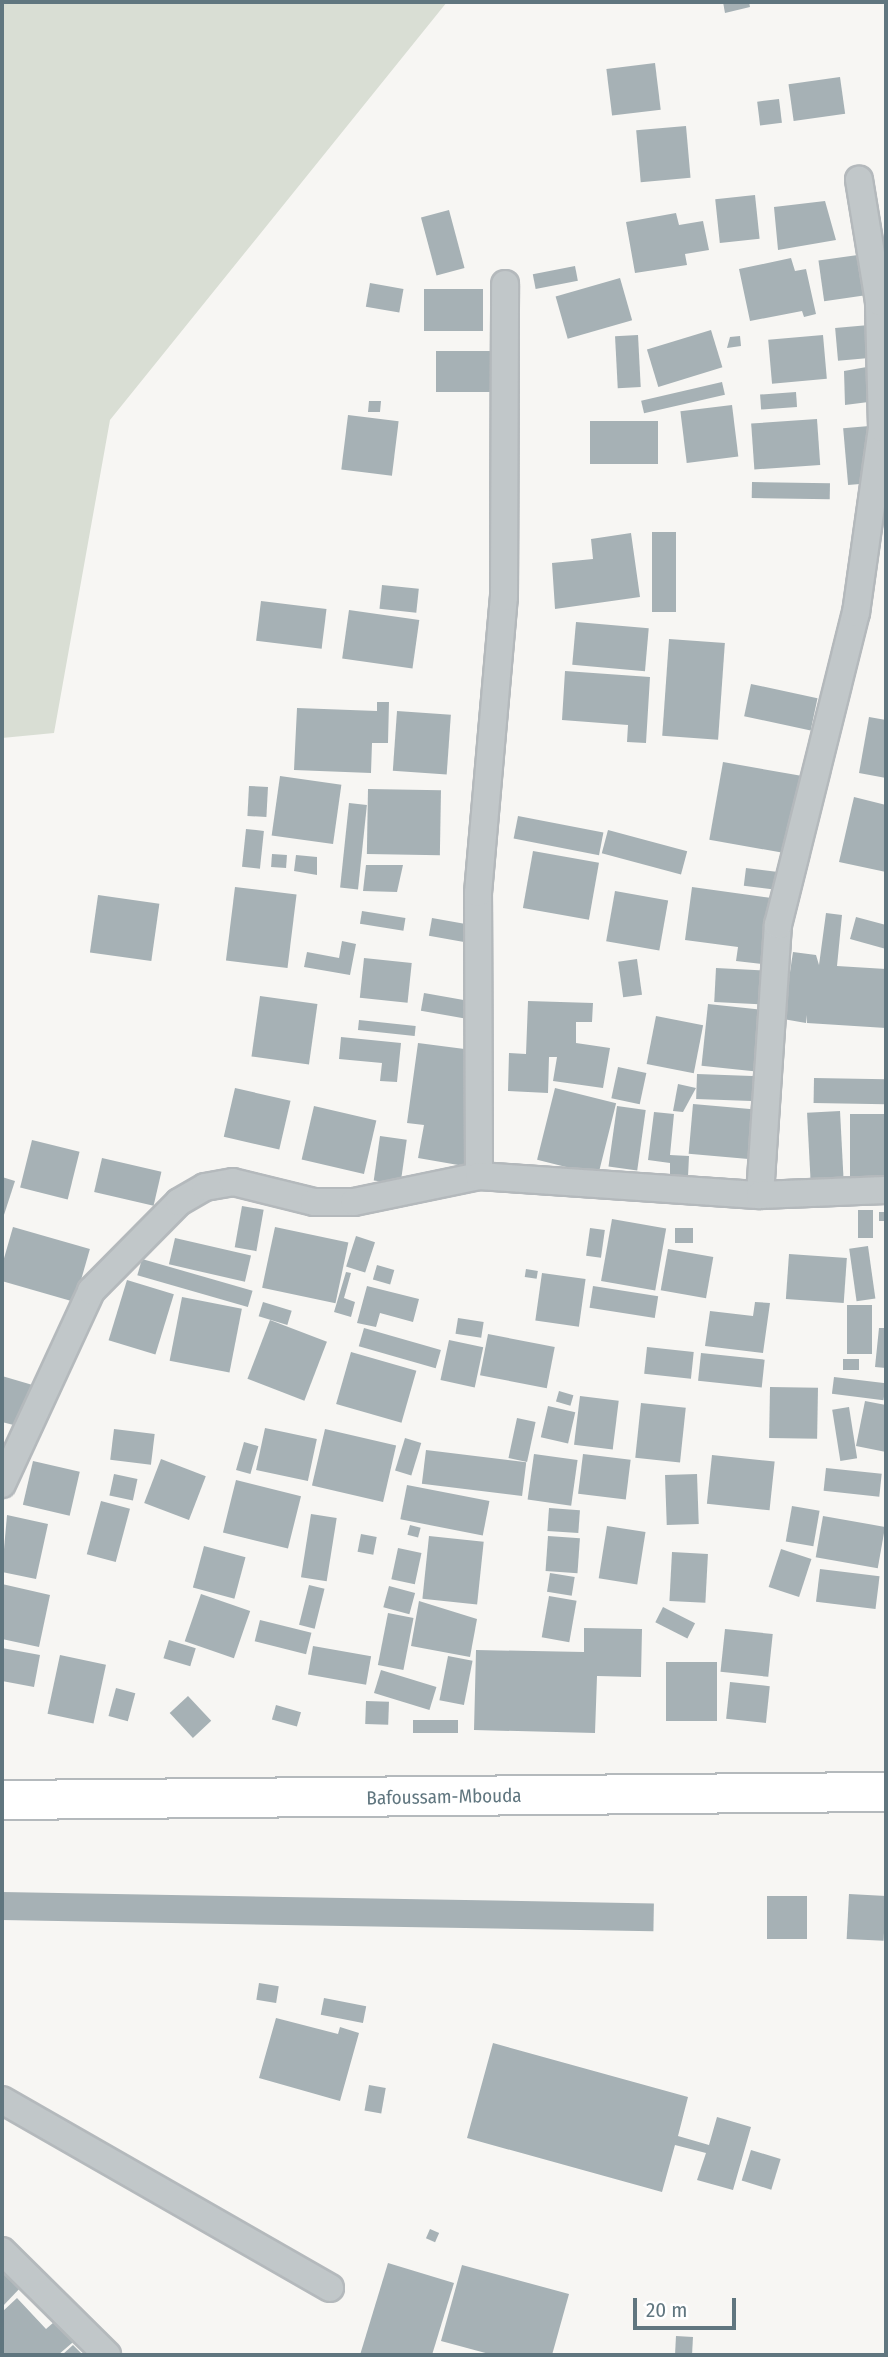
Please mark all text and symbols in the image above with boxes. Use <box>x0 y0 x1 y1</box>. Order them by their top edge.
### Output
street label: Bafoussam-Mbouda <box>366 1784 522 1810</box>
scale bar <box>636 2284 739 2328</box>
text: 20 m <box>646 2297 687 2323</box>

